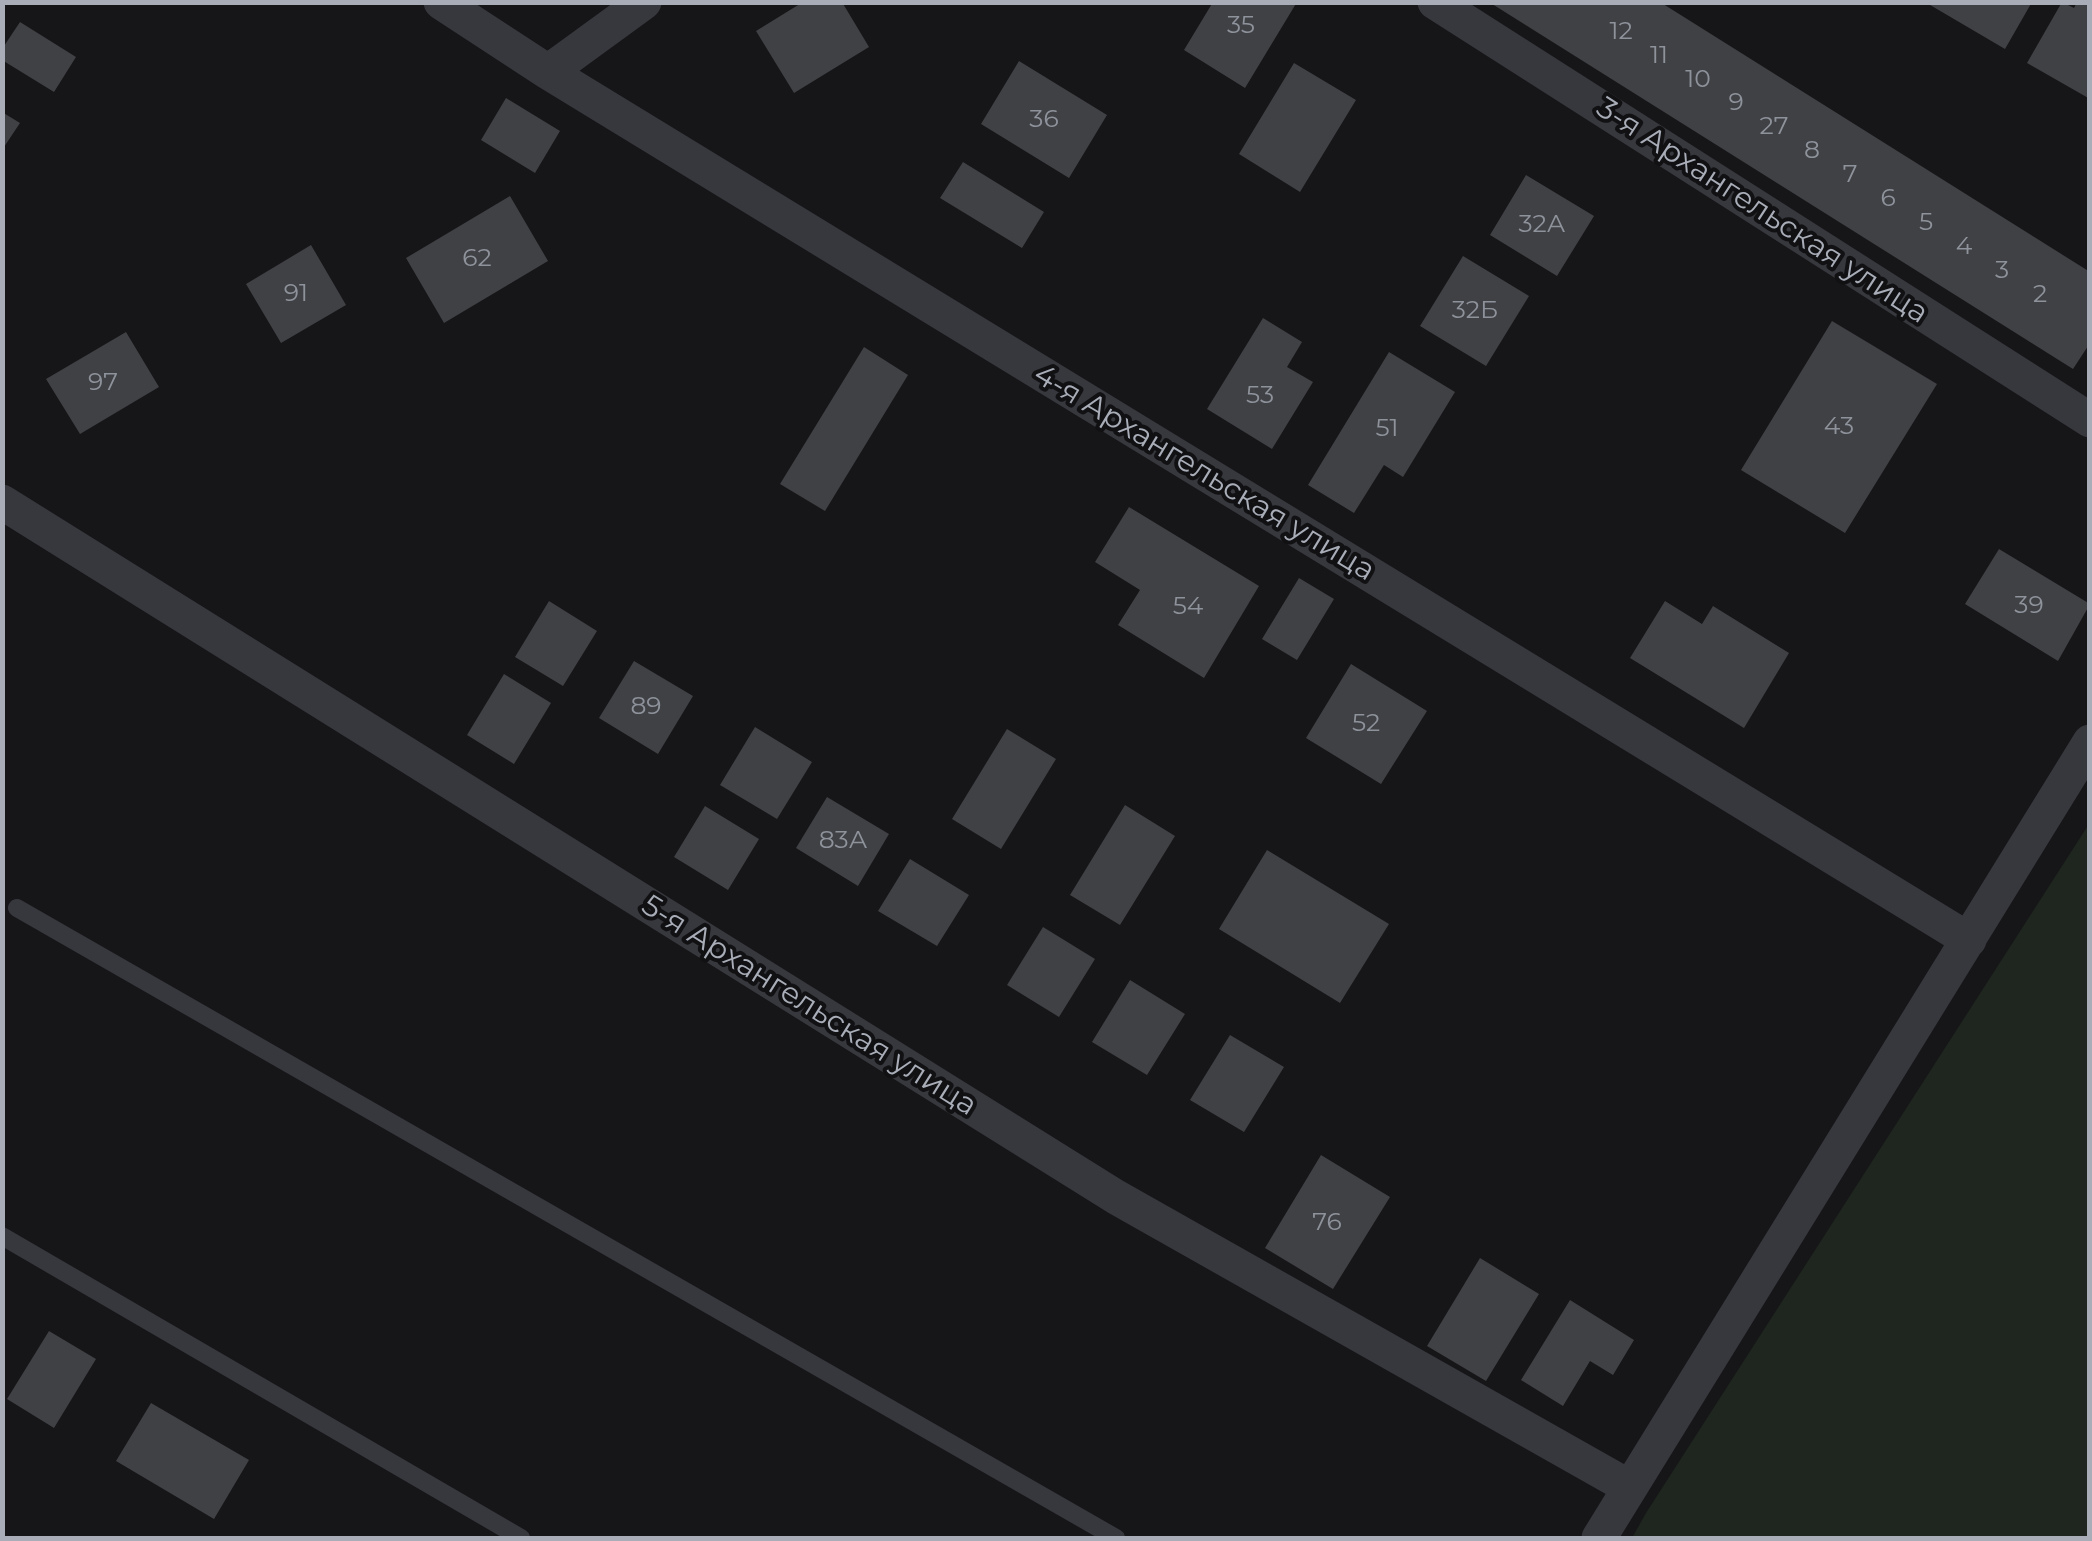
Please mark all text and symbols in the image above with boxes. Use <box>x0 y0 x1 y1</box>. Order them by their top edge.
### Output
house number: 35 <box>1227 11 1255 41</box>
house number: 12 <box>1609 17 1633 47</box>
house number: 11 <box>1650 41 1668 71</box>
house number: 10 <box>1685 65 1711 95</box>
house number: 9 <box>1728 88 1744 118</box>
street label: 3-я Архангельская улица <box>1589 90 1935 332</box>
house number: 36 <box>1029 105 1059 135</box>
house number: 27 <box>1760 112 1788 142</box>
house number: 8 <box>1804 136 1820 166</box>
house number: 7 <box>1843 160 1857 190</box>
house number: 6 <box>1880 184 1896 214</box>
house number: 5 <box>1919 208 1933 238</box>
house number: 32А <box>1519 210 1565 240</box>
house number: 4 <box>1956 232 1972 262</box>
house number: 62 <box>462 244 492 274</box>
house number: 3 <box>1995 256 2009 286</box>
house number: 91 <box>284 279 308 309</box>
house number: 2 <box>2033 280 2047 310</box>
house number: 32Б <box>1452 296 1498 326</box>
street label: 4-я Архангельская улица <box>1027 357 1381 589</box>
house number: 97 <box>88 368 118 398</box>
house number: 53 <box>1246 381 1274 411</box>
house number: 43 <box>1824 412 1854 442</box>
house number: 51 <box>1375 414 1399 444</box>
house number: 39 <box>2014 591 2044 621</box>
house number: 54 <box>1173 592 1203 622</box>
house number: 89 <box>630 692 662 722</box>
house number: 52 <box>1352 709 1380 739</box>
house number: 83А <box>819 826 867 856</box>
street label: 5-я Архангельская улица <box>635 888 983 1124</box>
house number: 76 <box>1312 1208 1342 1238</box>

